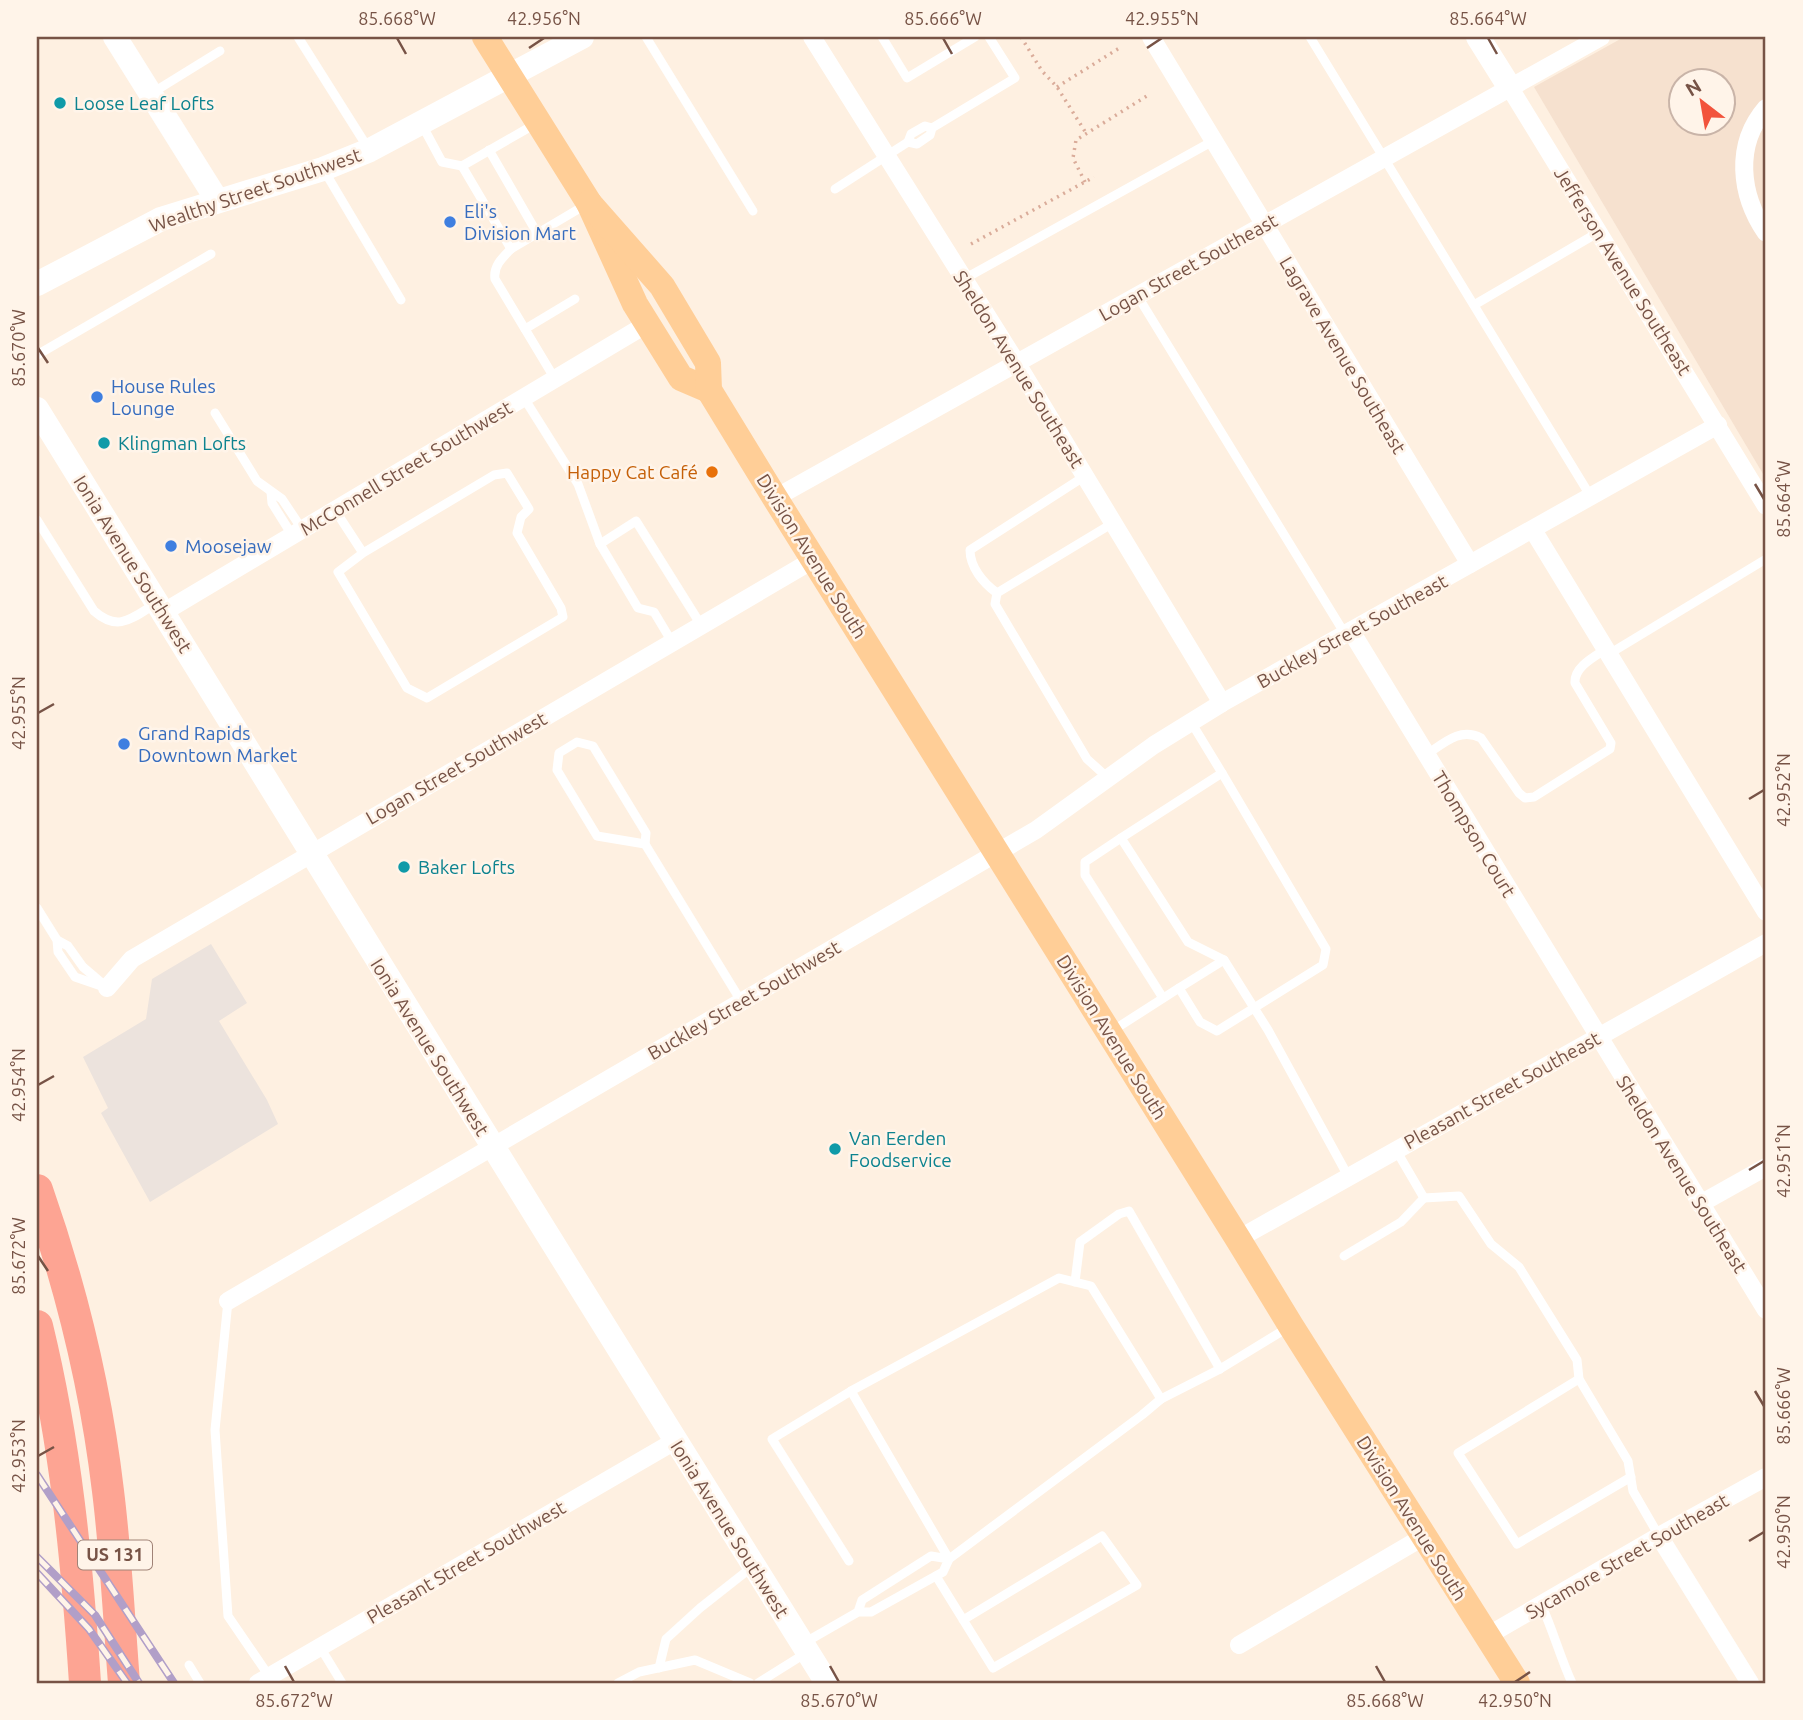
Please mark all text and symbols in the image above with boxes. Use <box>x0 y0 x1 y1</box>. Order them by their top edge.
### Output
text: 85.668°W <box>358 8 436 28</box>
text: 42.956°N <box>507 8 581 28</box>
text: 85.666°W <box>904 8 982 28</box>
text: 42.955°N <box>1125 8 1199 28</box>
text: 85.664°W <box>1449 8 1527 28</box>
north arrow <box>1666 66 1736 136</box>
text: N <box>1681 74 1705 101</box>
place label: Loose Leaf Lofts <box>74 92 214 114</box>
marker: Loose Leaf Lofts <box>52 95 68 111</box>
street label: Wealthy Street Southwest <box>146 143 364 237</box>
street label: Jefferson Avenue Southeast <box>1550 163 1696 380</box>
place label: Eli's Division Mart <box>464 200 577 244</box>
street label: Logan Street Southeast <box>1095 209 1281 325</box>
marker: Eli's Division Mart <box>442 214 458 230</box>
street label: Lagrave Avenue Southeast <box>1275 252 1411 458</box>
street label: Sheldon Avenue Southeast <box>949 266 1089 472</box>
text: 85.670°W <box>8 309 28 387</box>
place label: House Rules Lounge <box>111 375 216 419</box>
marker: House Rules Lounge <box>89 389 105 405</box>
street label: McConnell Street Southwest <box>296 396 516 540</box>
place label: Klingman Lofts <box>118 432 246 454</box>
marker: Klingman Lofts <box>96 435 112 451</box>
text: 85.664°W <box>1773 460 1793 538</box>
place label: Happy Cat Café <box>567 461 698 483</box>
marker: Happy Cat Café <box>704 464 720 480</box>
street label: Division Avenue South <box>752 470 872 642</box>
street label: Ionia Avenue Southwest <box>69 471 197 657</box>
place label: Moosejaw <box>185 535 272 557</box>
marker: Moosejaw <box>163 538 179 554</box>
street label: Buckley Street Southeast <box>1253 569 1451 692</box>
text: 42.955°N <box>8 676 28 750</box>
street label: Logan Street Southwest <box>362 707 551 829</box>
place label: Grand Rapids Downtown Market <box>138 722 298 766</box>
marker: Grand Rapids Downtown Market <box>116 736 132 752</box>
text: 42.952°N <box>1773 753 1793 827</box>
street label: Thompson Court <box>1428 767 1520 901</box>
place label: Baker Lofts <box>418 856 515 878</box>
marker: Baker Lofts <box>396 859 412 875</box>
street label: Buckley Street Southwest <box>644 935 845 1064</box>
street label: Division Avenue South <box>1052 951 1172 1123</box>
street label: Ionia Avenue Southwest <box>366 954 494 1140</box>
street label: Pleasant Street Southeast <box>1400 1027 1604 1153</box>
text: 42.954°N <box>8 1048 28 1122</box>
street label: Sheldon Avenue Southeast <box>1612 1071 1752 1277</box>
text: 42.951°N <box>1773 1124 1793 1198</box>
place label: Van Eerden Foodservice <box>849 1127 952 1171</box>
marker: Van Eerden Foodservice <box>827 1141 843 1157</box>
text: 85.672°W <box>8 1217 28 1295</box>
text: 85.666°W <box>1773 1367 1793 1445</box>
text: 42.953°N <box>8 1419 28 1493</box>
street label: Division Avenue South <box>1352 1432 1472 1604</box>
street label: Ionia Avenue Southwest <box>666 1436 794 1622</box>
street label: Sycamore Street Southeast <box>1522 1489 1733 1623</box>
text: 42.950°N <box>1773 1495 1793 1569</box>
street label: Pleasant Street Southwest <box>363 1496 570 1628</box>
road number: US 131 <box>78 1540 152 1570</box>
text: 85.672°W <box>255 1690 333 1710</box>
text: 85.670°W <box>800 1690 878 1710</box>
text: 85.668°W <box>1346 1690 1424 1710</box>
text: 42.950°N <box>1478 1690 1552 1710</box>

